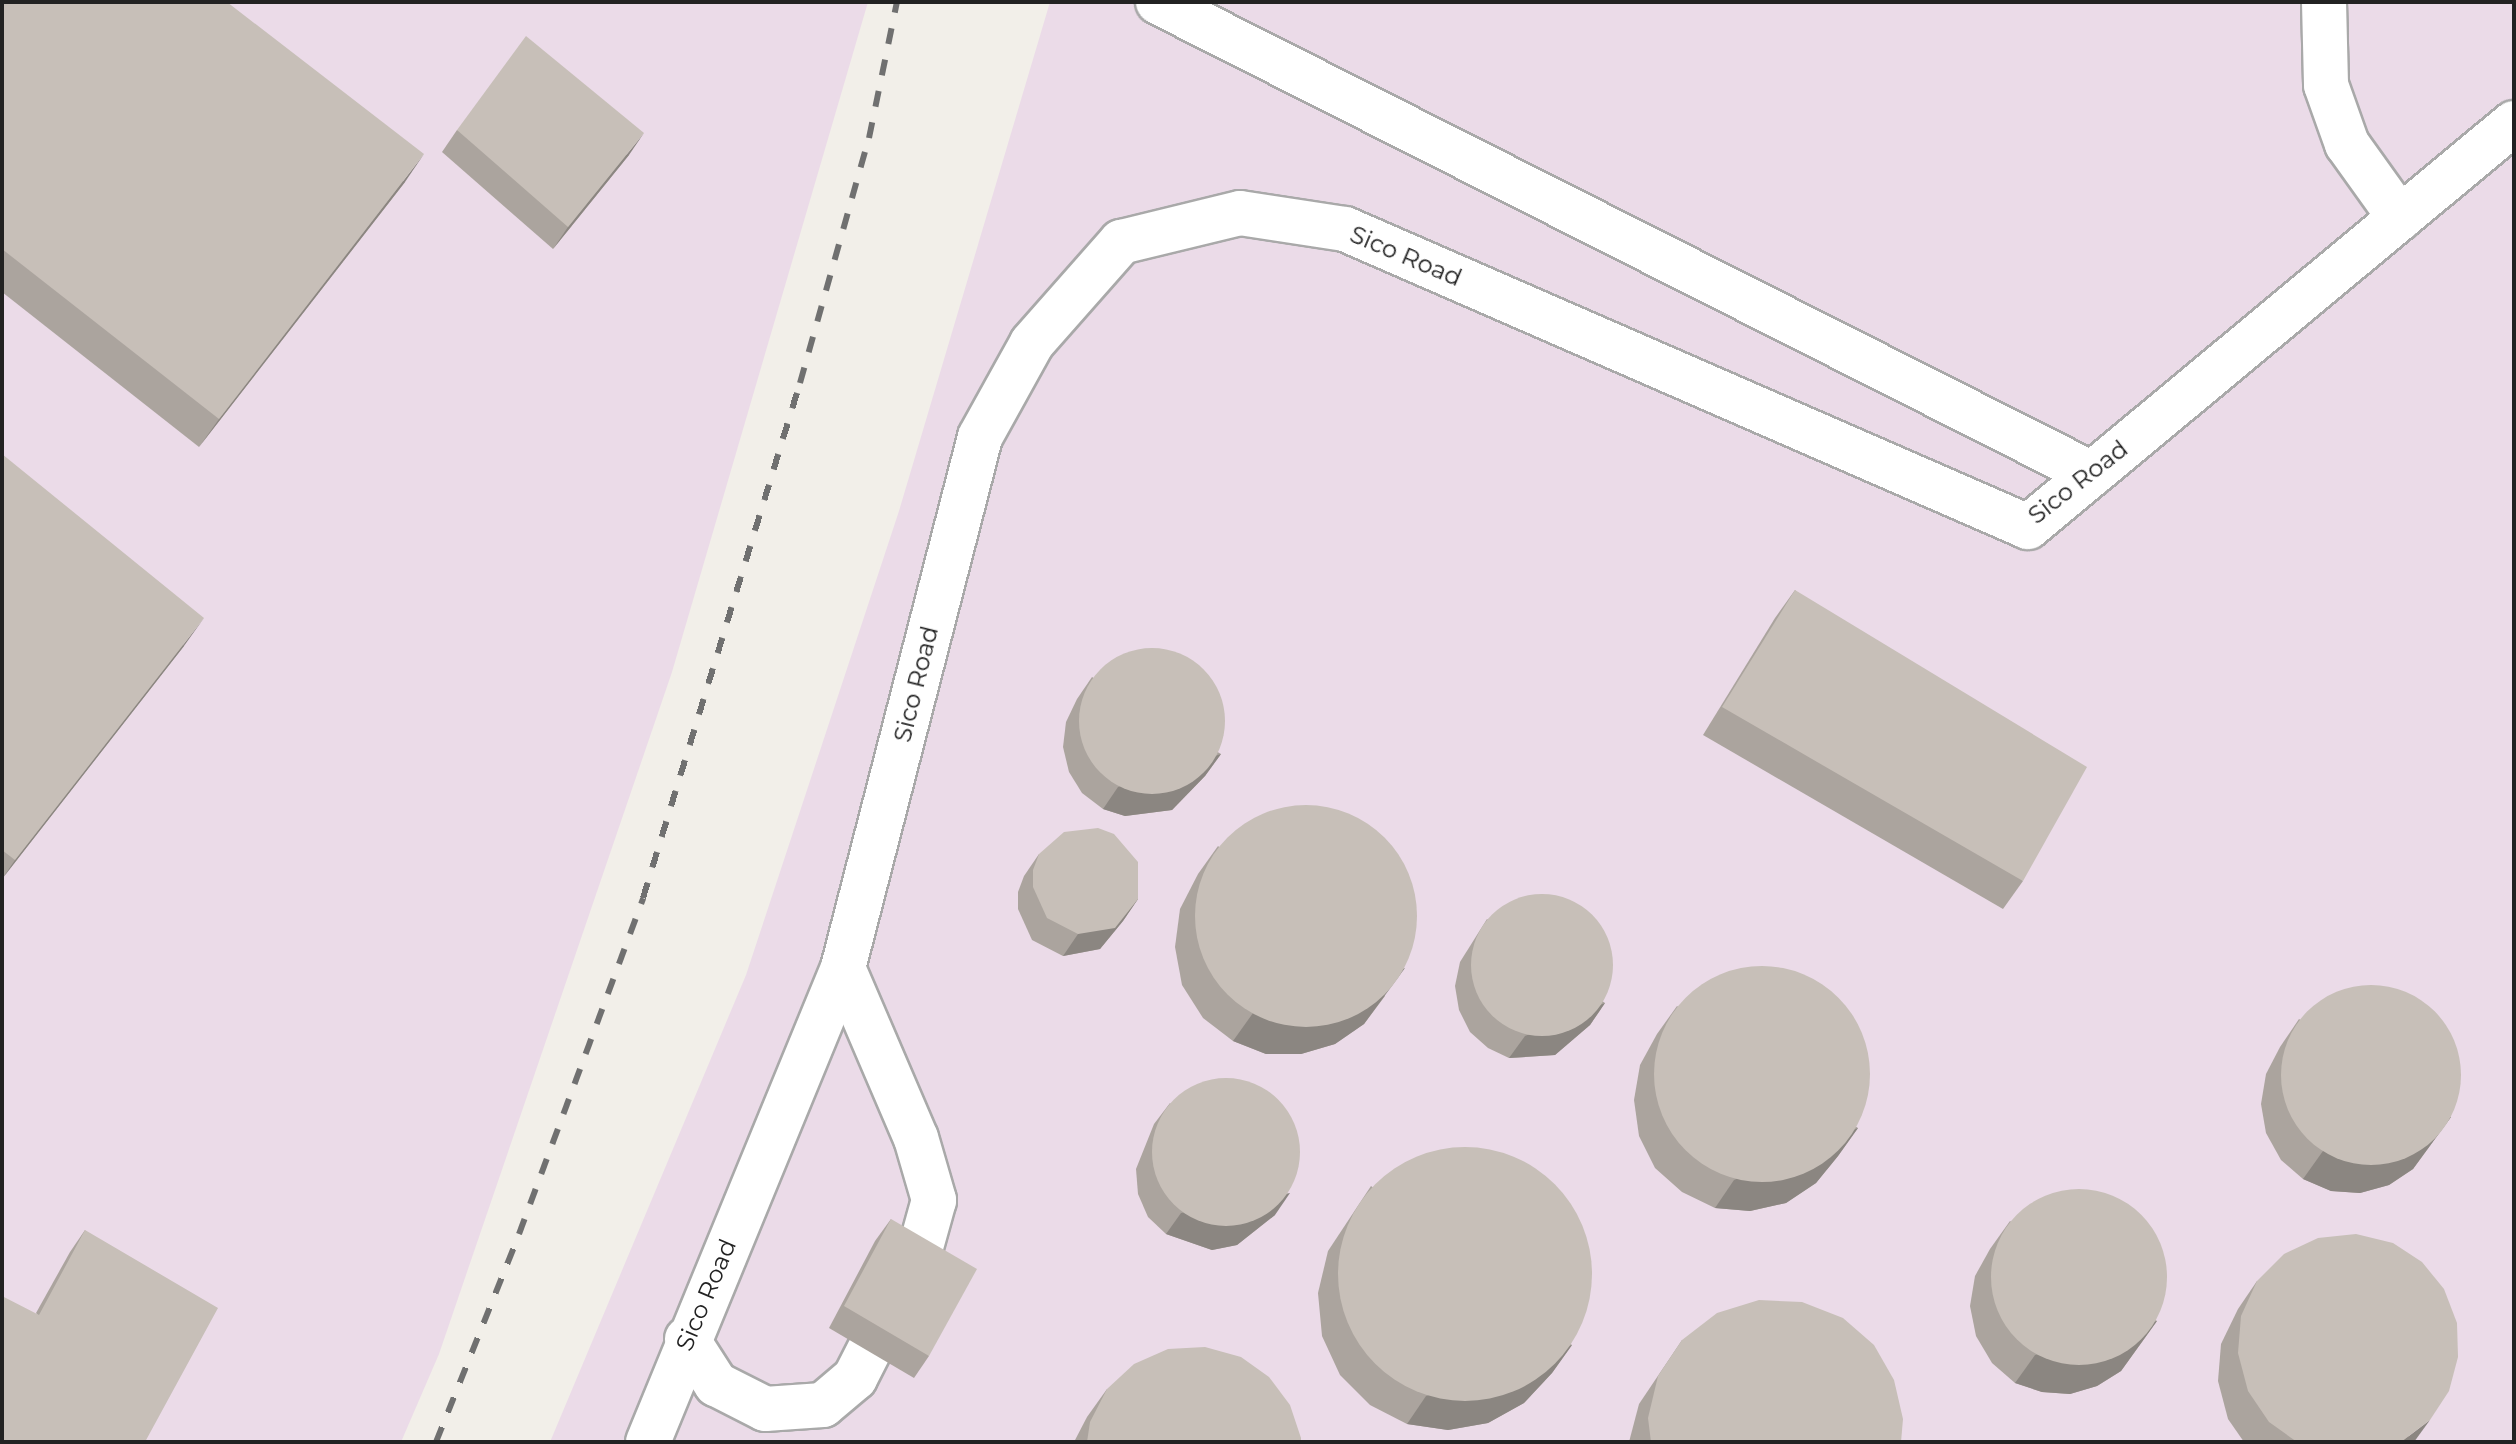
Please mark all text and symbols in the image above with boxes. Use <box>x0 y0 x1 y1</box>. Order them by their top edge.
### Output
street label: Sico Road <box>1346 220 1466 292</box>
street label: Sico Road <box>2022 434 2134 530</box>
street label: Sico Road <box>888 623 944 745</box>
street label: Sico Road <box>670 1235 742 1355</box>

